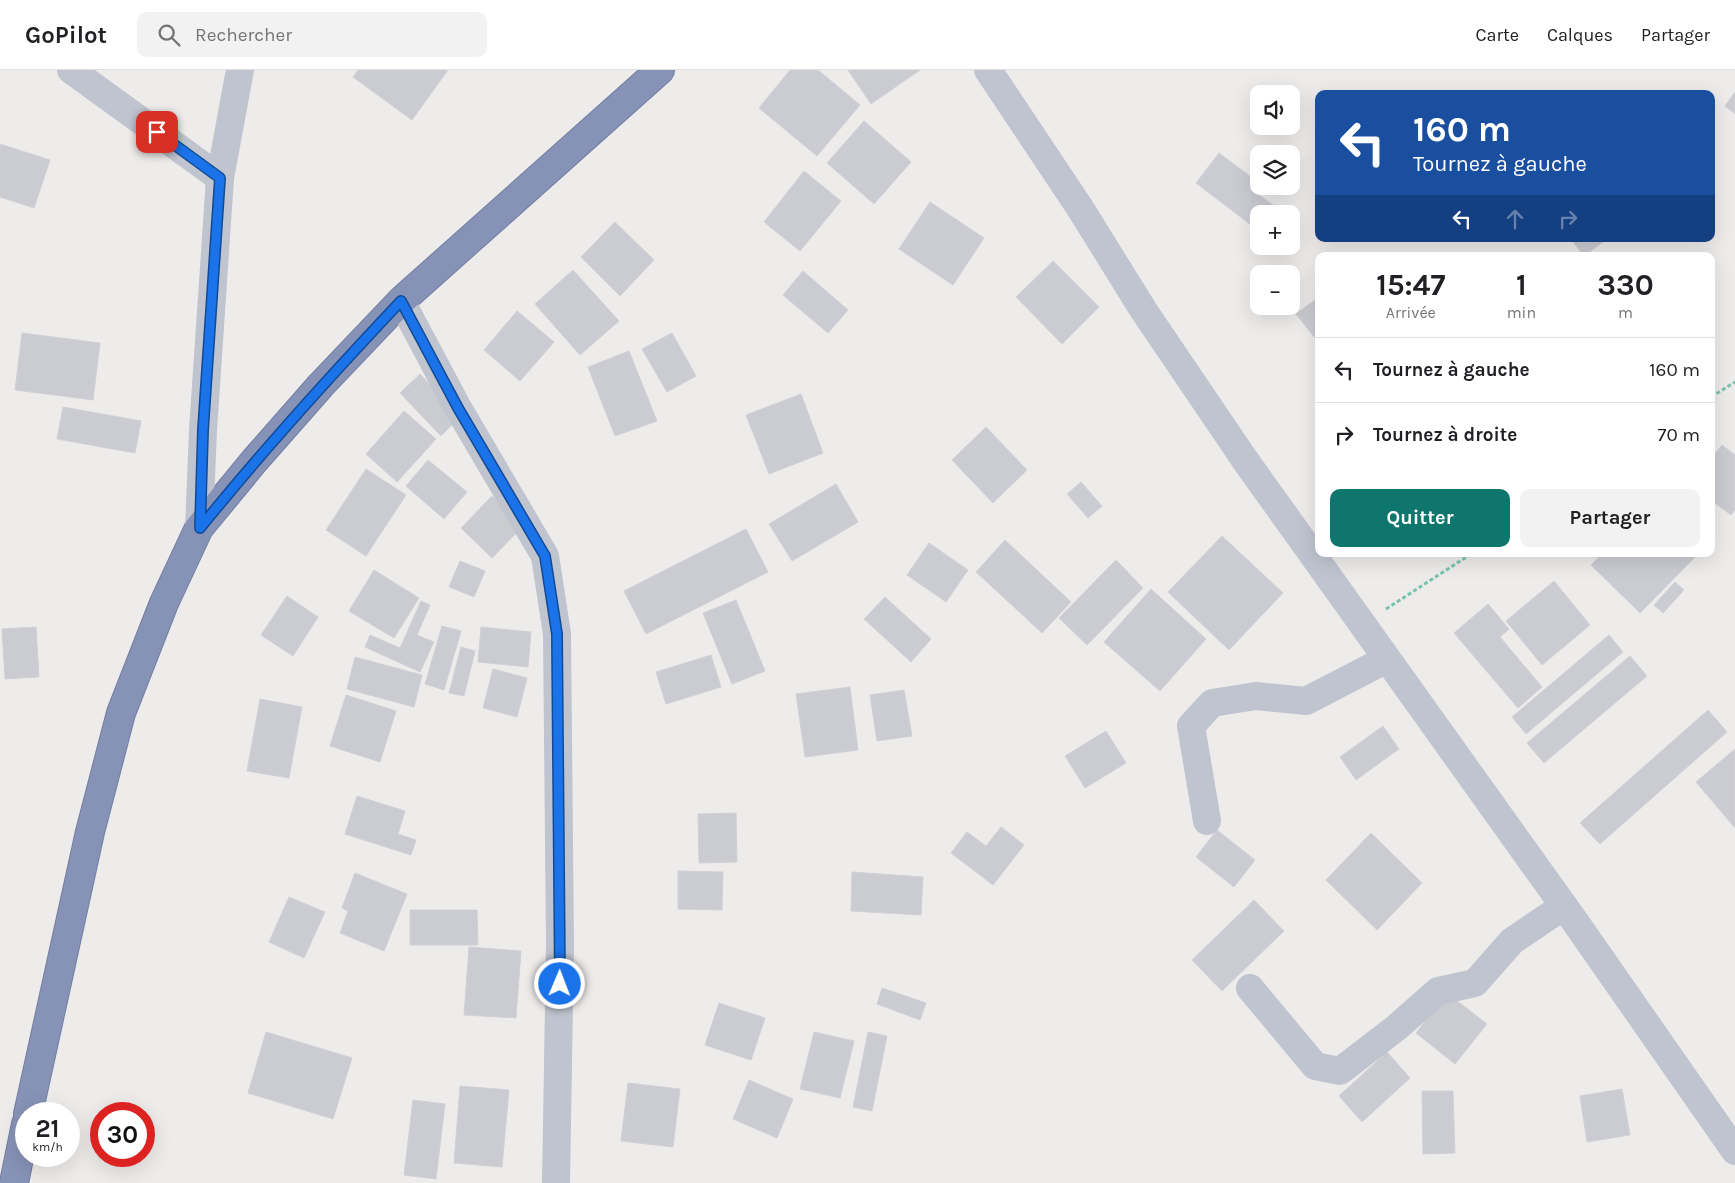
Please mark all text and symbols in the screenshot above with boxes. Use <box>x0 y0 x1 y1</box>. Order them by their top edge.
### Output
search box <box>137 12 487 57</box>
text: GoPilot <box>25 21 107 49</box>
icon: search <box>155 21 183 49</box>
text: Rechercher <box>195 24 292 46</box>
text: Carte <box>1475 24 1519 46</box>
text: Calques <box>1547 24 1613 46</box>
text: Partager <box>1641 24 1710 46</box>
map controls <box>1250 85 1300 315</box>
button: sound <box>1250 85 1300 135</box>
text: 160 m <box>1413 109 1511 150</box>
icon: left <box>1330 110 1395 175</box>
pin <box>136 111 178 153</box>
icon: arrive <box>143 118 171 146</box>
button: layers <box>1250 145 1300 195</box>
text: Tournez à gauche <box>1413 151 1587 177</box>
button: + <box>1250 205 1300 255</box>
icon: left <box>1448 205 1476 233</box>
icon: ahead <box>1501 205 1529 233</box>
icon: right <box>1554 205 1582 233</box>
button: − <box>1250 265 1300 315</box>
text: 15:47 <box>1376 267 1445 303</box>
text: 1 <box>1516 267 1527 303</box>
text: 330 <box>1597 267 1654 303</box>
text: Arrivée <box>1386 303 1436 322</box>
text: min <box>1507 303 1536 322</box>
text: m <box>1618 303 1633 322</box>
icon: left <box>1330 356 1358 384</box>
text: Tournez à gauche <box>1373 359 1530 381</box>
text: 160 m <box>1649 359 1700 381</box>
icon: right <box>1330 421 1358 449</box>
text: Tournez à droite <box>1373 424 1517 446</box>
text: 70 m <box>1658 424 1700 446</box>
button: Quitter <box>1330 489 1510 547</box>
button: Partager <box>1520 489 1700 547</box>
position arrow <box>533 957 585 1009</box>
speed limit sign: 30 <box>90 1102 155 1167</box>
text: 21 <box>35 1114 60 1143</box>
text: km/h <box>32 1140 63 1154</box>

